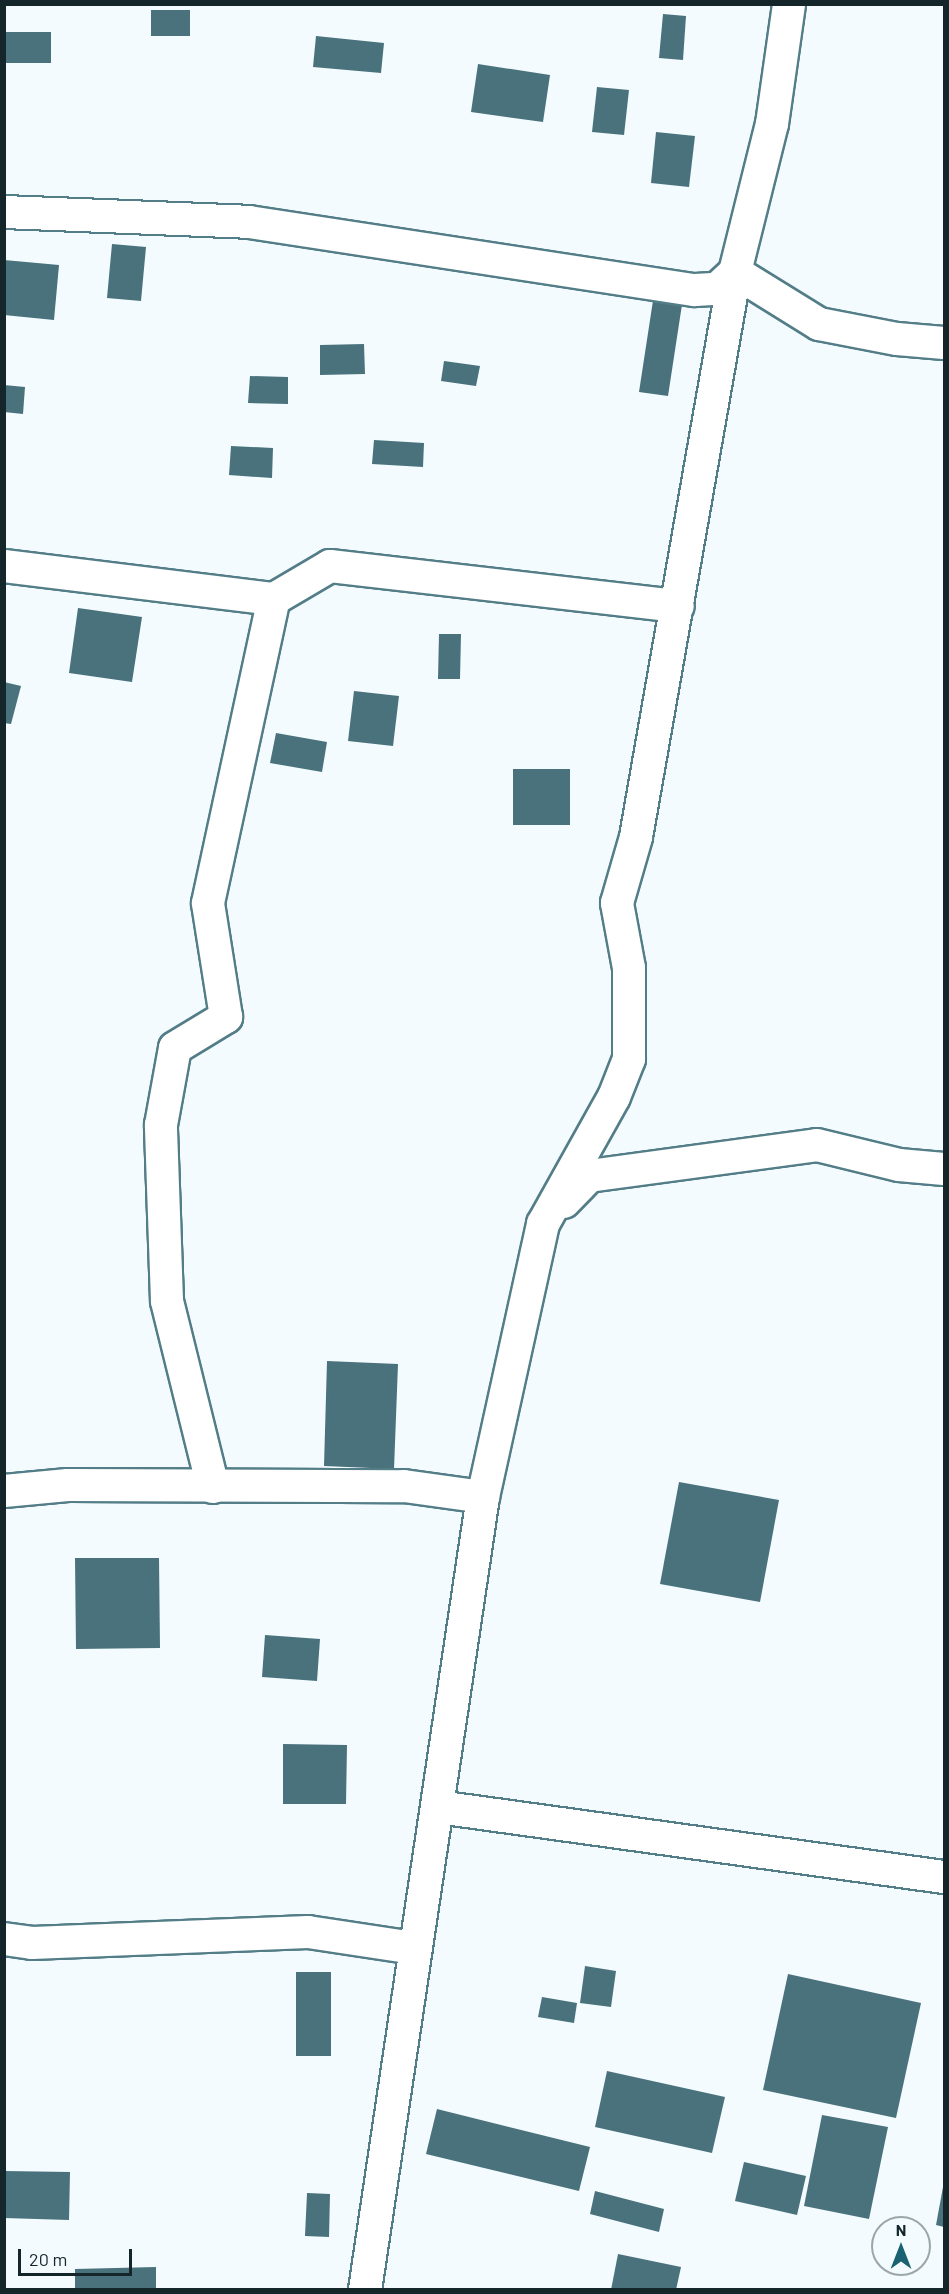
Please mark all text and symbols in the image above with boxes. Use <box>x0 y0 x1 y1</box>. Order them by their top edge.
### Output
north arrow <box>871 2216 931 2276</box>
text: N <box>896 2220 906 2239</box>
scale bar <box>21 2237 135 2275</box>
text: 20 m <box>29 2248 67 2270</box>

